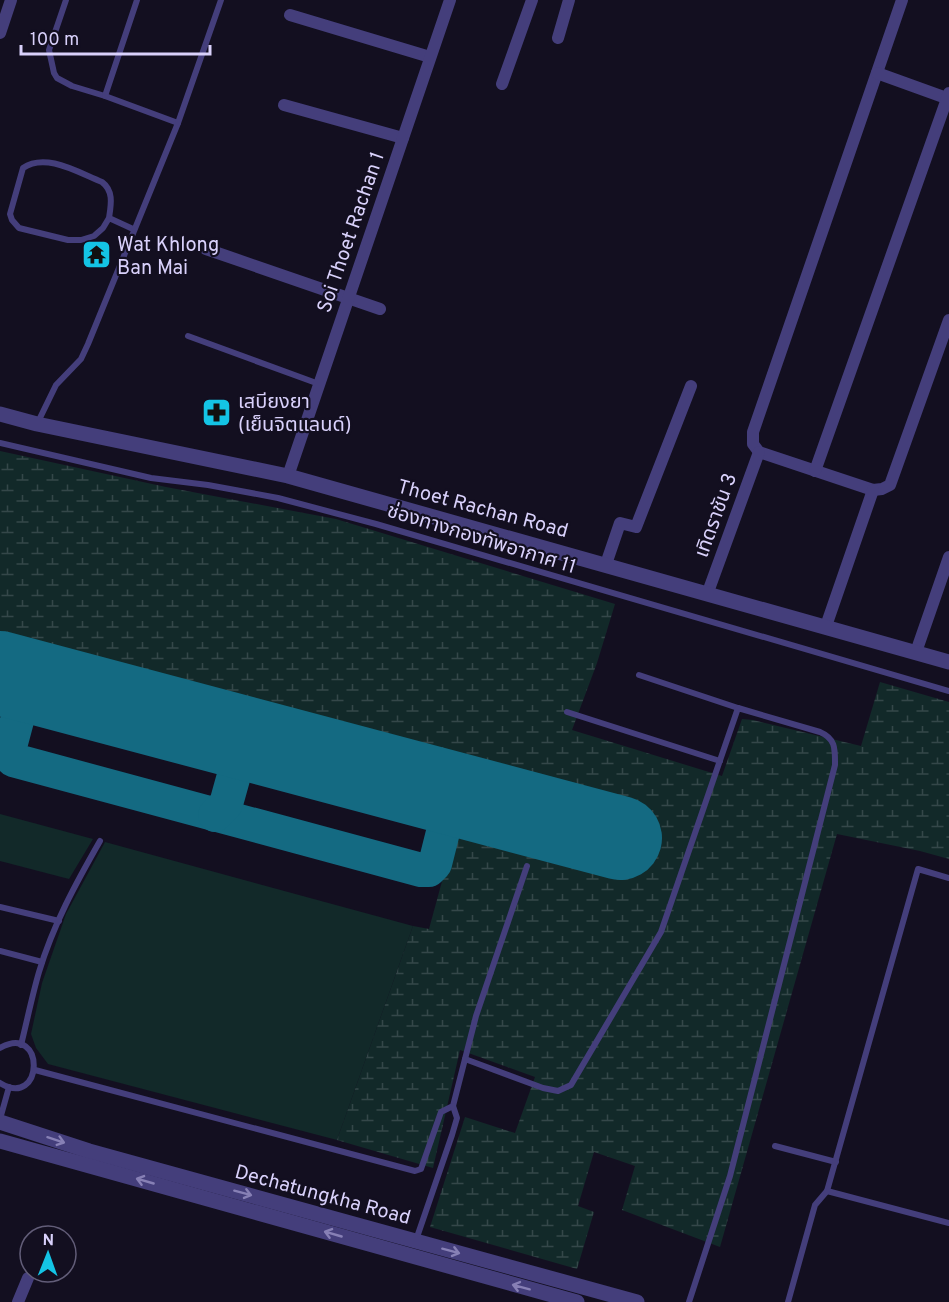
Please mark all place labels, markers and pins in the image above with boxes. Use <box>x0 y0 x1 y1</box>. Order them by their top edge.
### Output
place label: Wat Khlong Ban Mai <box>117 233 219 282</box>
temple icon: Wat Khlong Ban Mai <box>80 239 112 271</box>
place label: เสบียงยา (เย็นจิตแลนด์) <box>238 390 352 439</box>
pharmacy icon: เสบียงยา (เย็นจิตแลนด์) <box>201 397 233 429</box>

